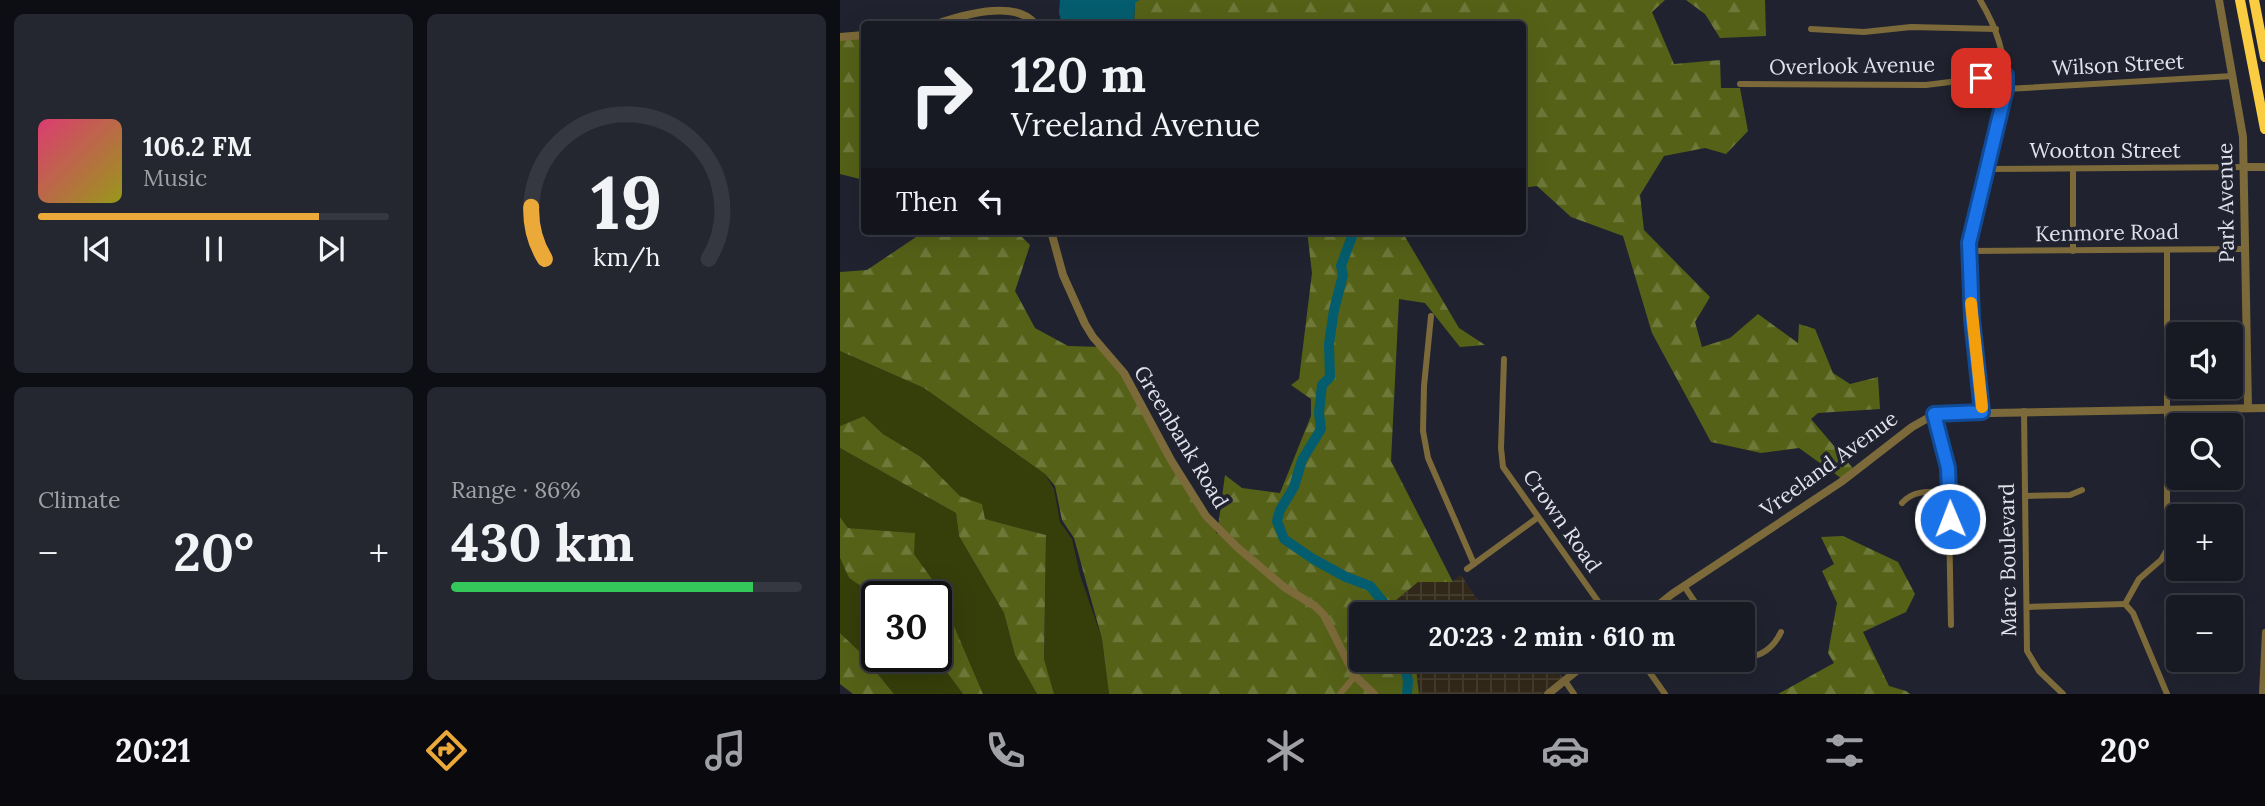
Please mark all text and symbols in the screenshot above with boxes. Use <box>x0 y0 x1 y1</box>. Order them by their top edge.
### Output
text: 120 m <box>1011 43 1146 105</box>
pin <box>1951 48 2011 108</box>
street label: Wilson Street <box>2051 48 2185 81</box>
icon: right <box>896 49 987 140</box>
street label: Overlook Avenue <box>1769 51 1935 80</box>
icon: arrive <box>1962 59 2000 97</box>
text: Vreeland Avenue <box>1011 104 1260 145</box>
text: 106.2 FM <box>143 130 252 163</box>
street label: Wootton Street <box>2029 137 2181 164</box>
street label: Park Avenue <box>2211 143 2240 263</box>
text: 19 <box>591 157 662 250</box>
text: Music <box>143 163 207 192</box>
icon: left <box>972 182 1010 220</box>
text: Then <box>896 185 958 218</box>
street label: Kenmore Road <box>2035 218 2179 247</box>
icon: previous <box>78 230 116 268</box>
icon: pause <box>195 230 233 268</box>
icon: next <box>312 230 350 268</box>
text: km/h <box>593 241 660 273</box>
map controls <box>2166 322 2243 672</box>
button: sound <box>2166 322 2243 399</box>
street label: Greenbank Road <box>1128 360 1235 513</box>
street label: Vreeland Avenue <box>1754 405 1903 523</box>
button: search <box>2166 413 2243 490</box>
street label: Crown Road <box>1517 464 1608 577</box>
text: Range · 86% <box>451 475 580 504</box>
position arrow <box>1913 482 1987 556</box>
street label: Marc Boulevard <box>1993 483 2022 637</box>
text: Climate <box>38 485 120 514</box>
button: + <box>2166 504 2243 581</box>
text: 430 km <box>451 509 634 575</box>
text: 20° <box>173 519 254 585</box>
text: − <box>38 529 58 577</box>
text: + <box>369 529 389 577</box>
speed limit sign: 30 <box>861 581 952 672</box>
button: − <box>2166 595 2243 672</box>
text: 20:23 · 2 min · 610 m <box>1429 620 1675 653</box>
icon: directions <box>422 726 471 775</box>
icon: music <box>701 726 750 775</box>
icon: phone <box>981 726 1030 775</box>
icon: climate <box>1261 726 1310 775</box>
icon: car <box>1541 726 1590 775</box>
icon: filters <box>1820 726 1869 775</box>
text: 20:21 <box>115 730 191 771</box>
text: 20° <box>2100 730 2150 771</box>

